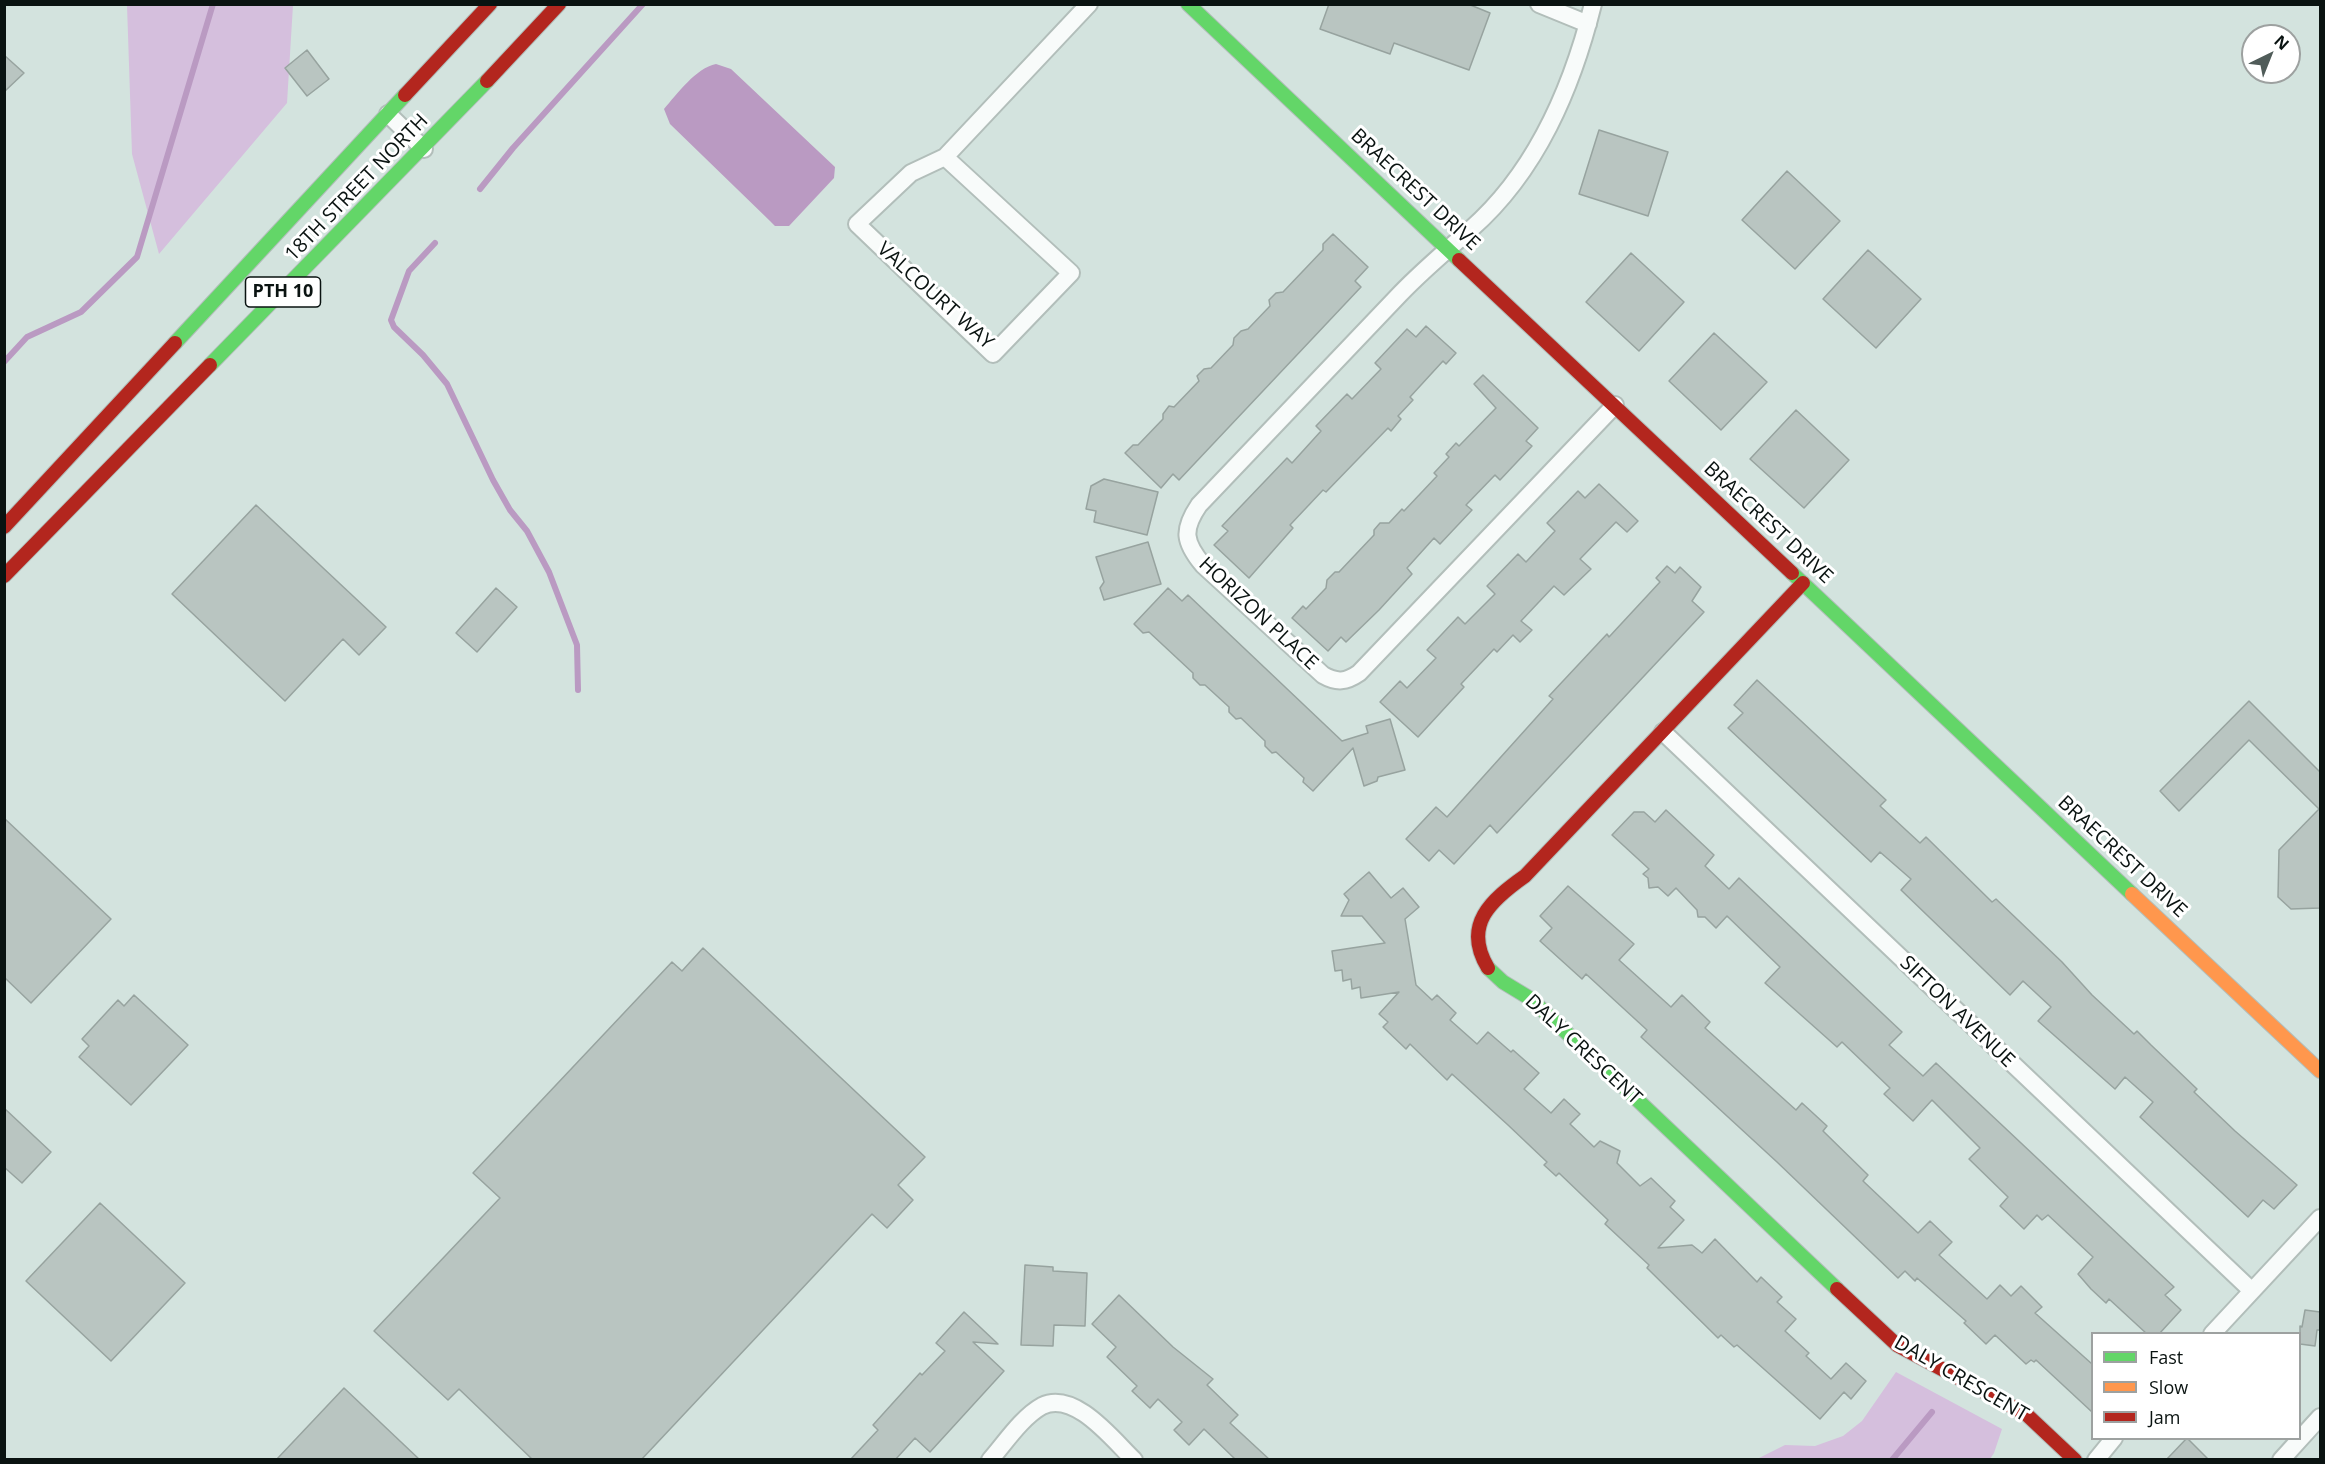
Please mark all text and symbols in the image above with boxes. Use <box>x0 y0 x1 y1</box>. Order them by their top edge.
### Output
north arrow <box>2241 24 2301 84</box>
text: N <box>2270 30 2294 55</box>
street label: 18TH STREET NORTH <box>281 109 433 267</box>
street label: BRAECREST DRIVE <box>1345 124 1485 256</box>
street label: VALCOURT WAY <box>872 237 998 355</box>
road number: PTH 10 <box>246 277 320 307</box>
street label: BRAECREST DRIVE <box>1698 457 1838 589</box>
street label: HORIZON PLACE <box>1193 553 1323 675</box>
street label: BRAECREST DRIVE <box>2052 791 2192 923</box>
street label: SIFTON AVENUE <box>1895 951 2019 1073</box>
street label: DALY CRESCENT <box>1520 990 1646 1110</box>
street label: DALY CRESCENT <box>1890 1331 2032 1427</box>
legend <box>2091 1332 2301 1440</box>
text: Fast <box>2149 1345 2183 1369</box>
text: Slow <box>2149 1375 2188 1399</box>
text: Jam <box>2149 1405 2181 1429</box>

